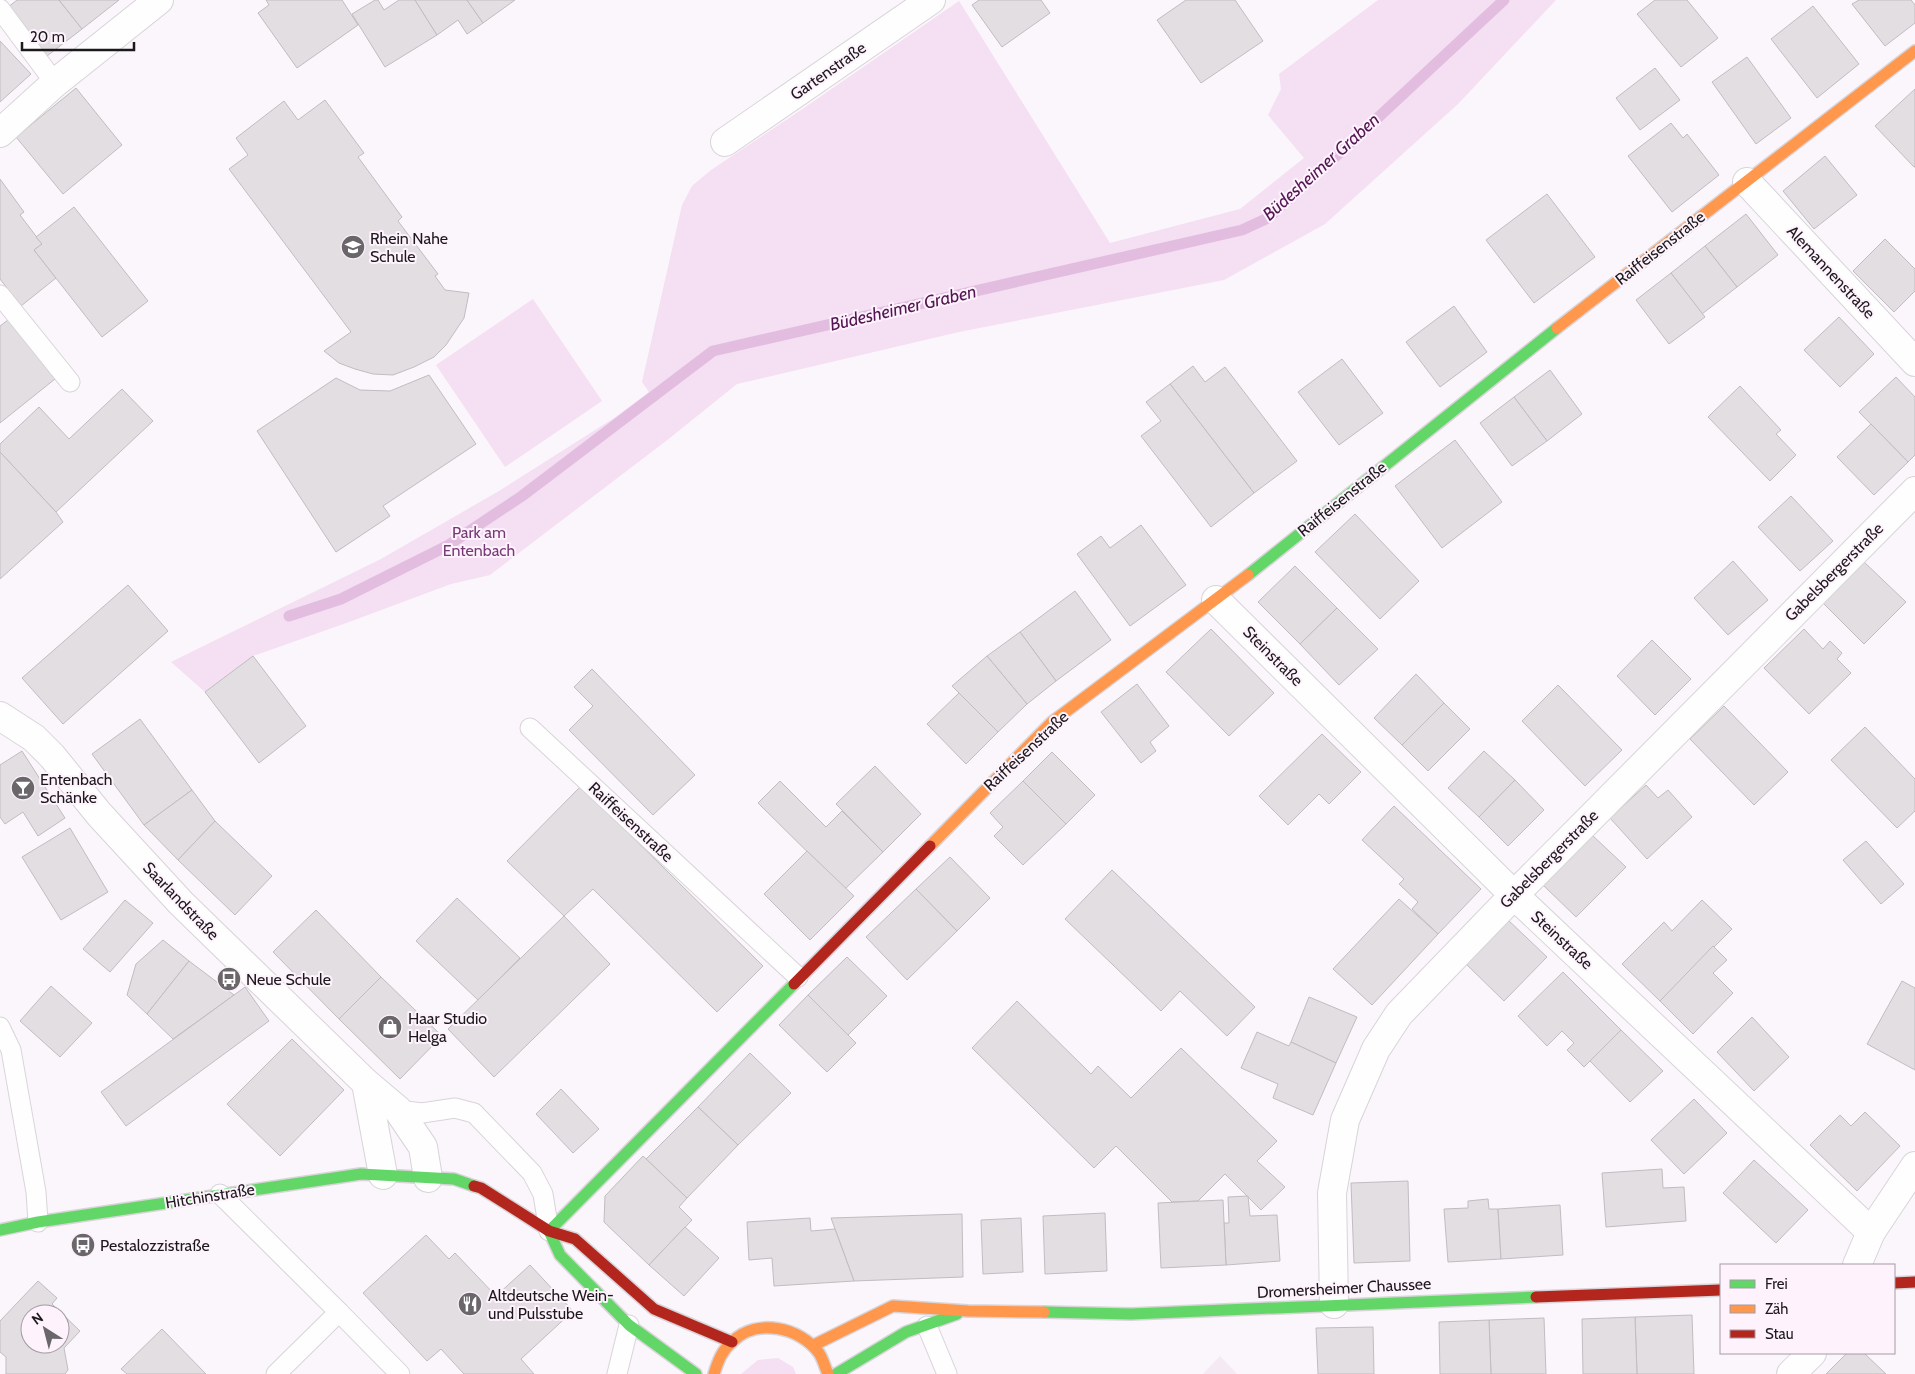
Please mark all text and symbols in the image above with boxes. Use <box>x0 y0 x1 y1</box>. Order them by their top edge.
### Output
scale bar <box>22 20 135 52</box>
text: 20 m <box>30 28 65 46</box>
street label: Gartenstraße <box>787 38 869 104</box>
water label: Büdesheimer Graben <box>1258 109 1384 225</box>
street label: Raiffeisenstraße <box>1611 207 1709 289</box>
street label: Alemannenstraße <box>1783 222 1879 322</box>
place label: Rhein Nahe Schule <box>370 229 448 266</box>
school or university icon: Rhein Nahe Schule <box>340 234 366 260</box>
water label: Büdesheimer Graben <box>828 280 978 336</box>
street label: Raiffeisenstraße <box>1294 458 1390 540</box>
street label: Gabelsbergerstraße <box>1781 519 1887 625</box>
park label: Park am Entenbach <box>443 523 515 560</box>
street label: Steinstraße <box>1239 622 1307 690</box>
street label: Raiffeisenstraße <box>980 707 1072 795</box>
place label: Entenbach Schänke <box>40 770 113 807</box>
bar icon: Entenbach Schänke <box>10 775 36 801</box>
street label: Raiffeisenstraße <box>585 778 677 866</box>
street label: Gabelsbergerstraße <box>1496 806 1602 912</box>
street label: Saarlandstraße <box>139 858 223 944</box>
street label: Steinstraße <box>1527 907 1597 973</box>
bus stop icon: Neue Schule <box>216 966 242 992</box>
place label: Neue Schule <box>246 970 331 989</box>
place label: Haar Studio Helga <box>408 1009 487 1046</box>
shop icon: Haar Studio Helga <box>377 1014 403 1040</box>
street label: Hitchinstraße <box>164 1180 256 1212</box>
bus stop icon: Pestalozzistraße <box>70 1232 96 1258</box>
place label: Pestalozzistraße <box>100 1236 210 1255</box>
legend <box>1720 1264 1895 1354</box>
street label: Dromersheimer Chaussee <box>1256 1274 1432 1302</box>
text: Frei <box>1765 1275 1788 1293</box>
place label: Altdeutsche Wein- und Pulsstube <box>488 1286 614 1323</box>
restaurant icon: Altdeutsche Wein- und Pulsstube <box>457 1291 483 1317</box>
text: Zäh <box>1765 1300 1788 1318</box>
north arrow <box>20 1304 70 1354</box>
text: N <box>28 1308 47 1329</box>
text: Stau <box>1765 1325 1794 1343</box>

